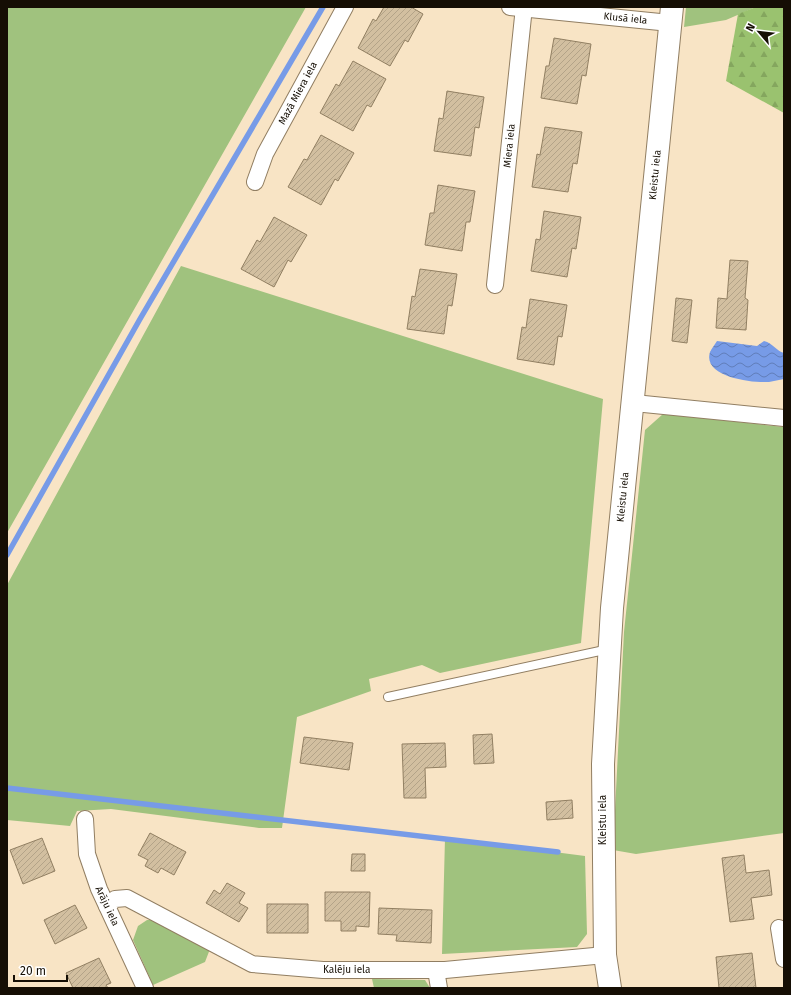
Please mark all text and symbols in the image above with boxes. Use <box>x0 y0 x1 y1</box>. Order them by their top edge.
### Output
street label: Klusā iela <box>603 10 648 27</box>
north arrow <box>739 12 779 52</box>
text: N <box>743 21 758 34</box>
street label: Mazā Miera iela <box>276 60 320 127</box>
street label: Miera iela <box>501 123 518 168</box>
street label: Kleistu iela <box>647 149 664 201</box>
street label: Kleistu iela <box>615 471 632 523</box>
street label: Kleistu iela <box>597 795 609 845</box>
street label: Arāju iela <box>93 884 121 928</box>
scale bar <box>14 957 67 983</box>
text: 20 m <box>20 964 46 978</box>
street label: Kalēju iela <box>323 964 370 976</box>

